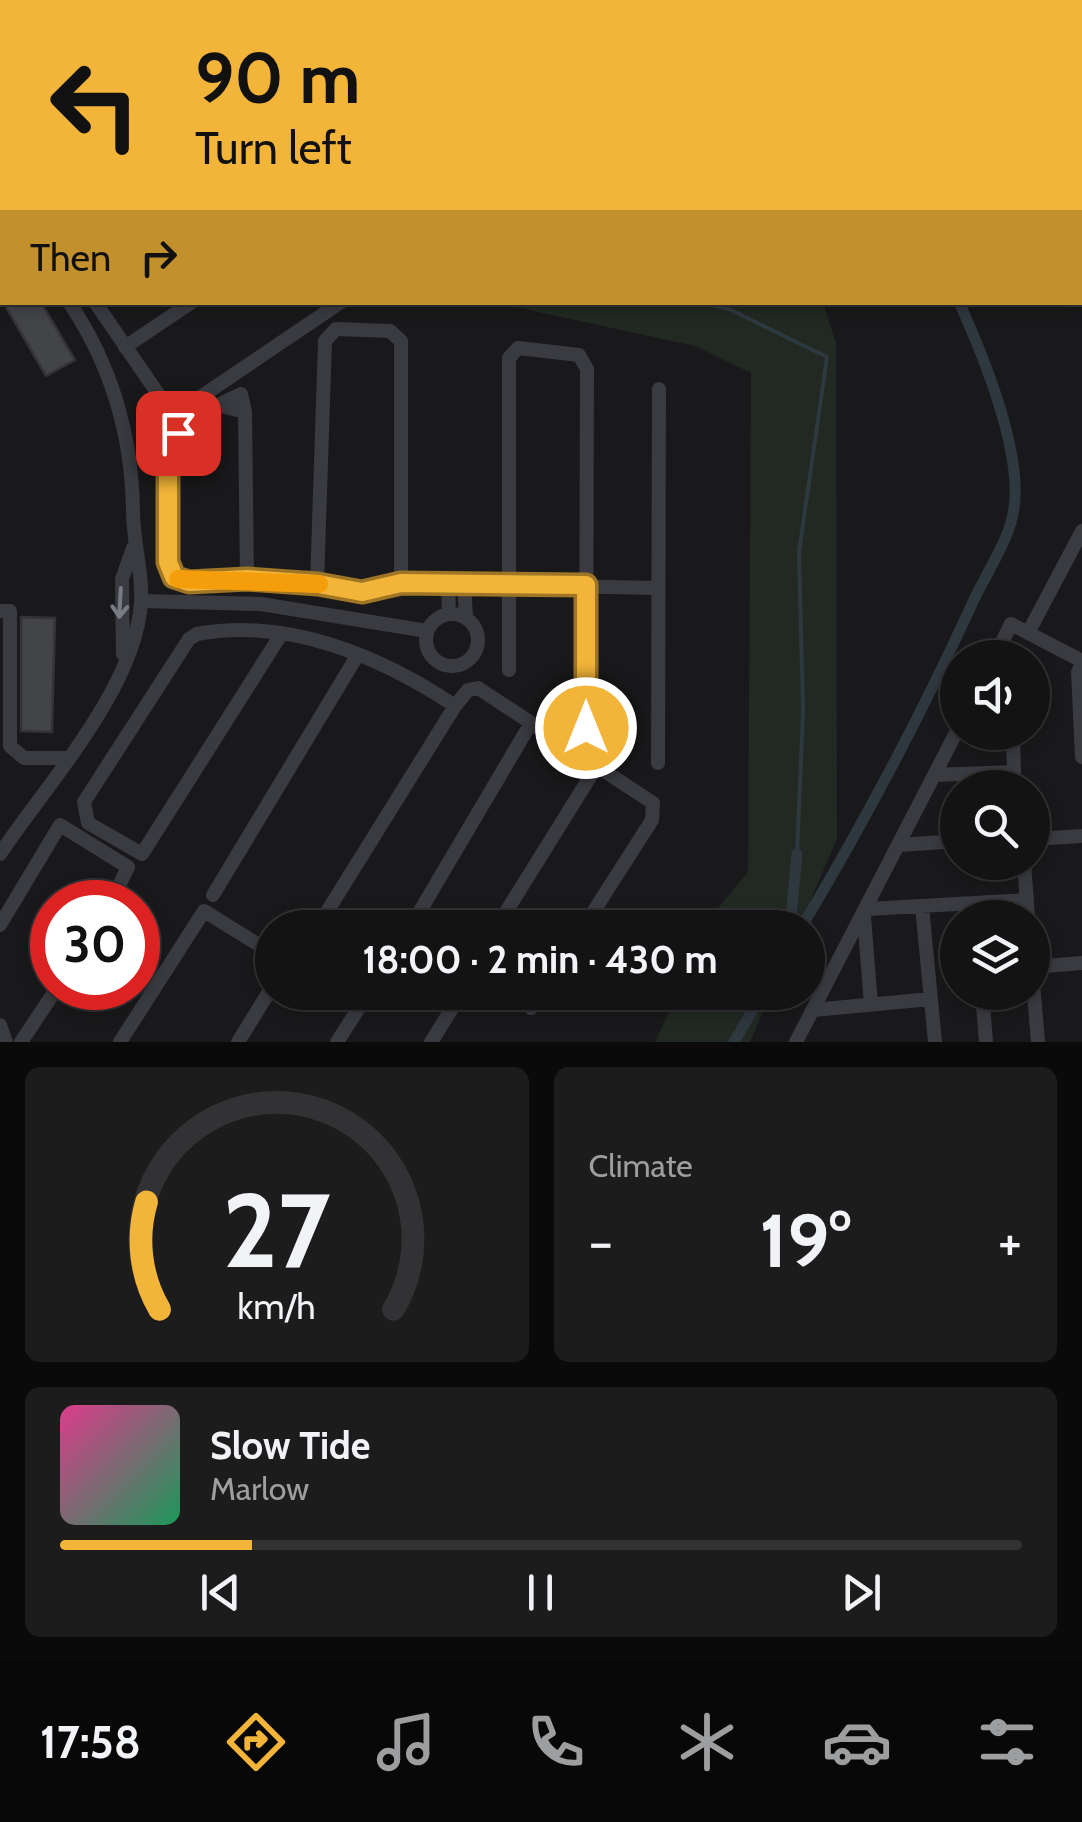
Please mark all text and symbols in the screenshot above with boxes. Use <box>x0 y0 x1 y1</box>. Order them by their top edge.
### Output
text: 90 m <box>195 35 360 121</box>
icon: left <box>30 40 160 170</box>
text: Turn left <box>195 121 352 175</box>
icon: right <box>131 230 186 285</box>
text: Then <box>30 234 111 281</box>
pin <box>136 391 221 476</box>
icon: arrive <box>151 406 206 461</box>
one-way arrow <box>111 586 130 618</box>
map controls <box>940 640 1050 1010</box>
button: sound <box>940 640 1050 750</box>
position arrow <box>534 676 638 780</box>
button: search <box>940 770 1050 880</box>
speed limit sign: 30 <box>30 880 160 1010</box>
button: layers <box>940 900 1050 1010</box>
text: 18:00 · 2 min · 430 m <box>362 936 718 983</box>
text: Climate <box>589 1146 693 1185</box>
text: 27 <box>223 1167 331 1293</box>
text: 19° <box>760 1195 851 1286</box>
text: − <box>589 1208 613 1275</box>
text: + <box>998 1208 1022 1275</box>
text: km/h <box>238 1285 316 1328</box>
text: Slow Tide <box>210 1422 370 1469</box>
text: Marlow <box>210 1469 309 1508</box>
icon: previous <box>193 1565 248 1620</box>
icon: pause <box>513 1565 568 1620</box>
icon: next <box>834 1565 889 1620</box>
icon: directions <box>221 1707 291 1777</box>
icon: music <box>371 1707 441 1777</box>
icon: phone <box>521 1707 591 1777</box>
icon: climate <box>672 1707 742 1777</box>
icon: car <box>822 1707 892 1777</box>
icon: filters <box>972 1707 1042 1777</box>
text: 17:58 <box>40 1715 141 1769</box>

